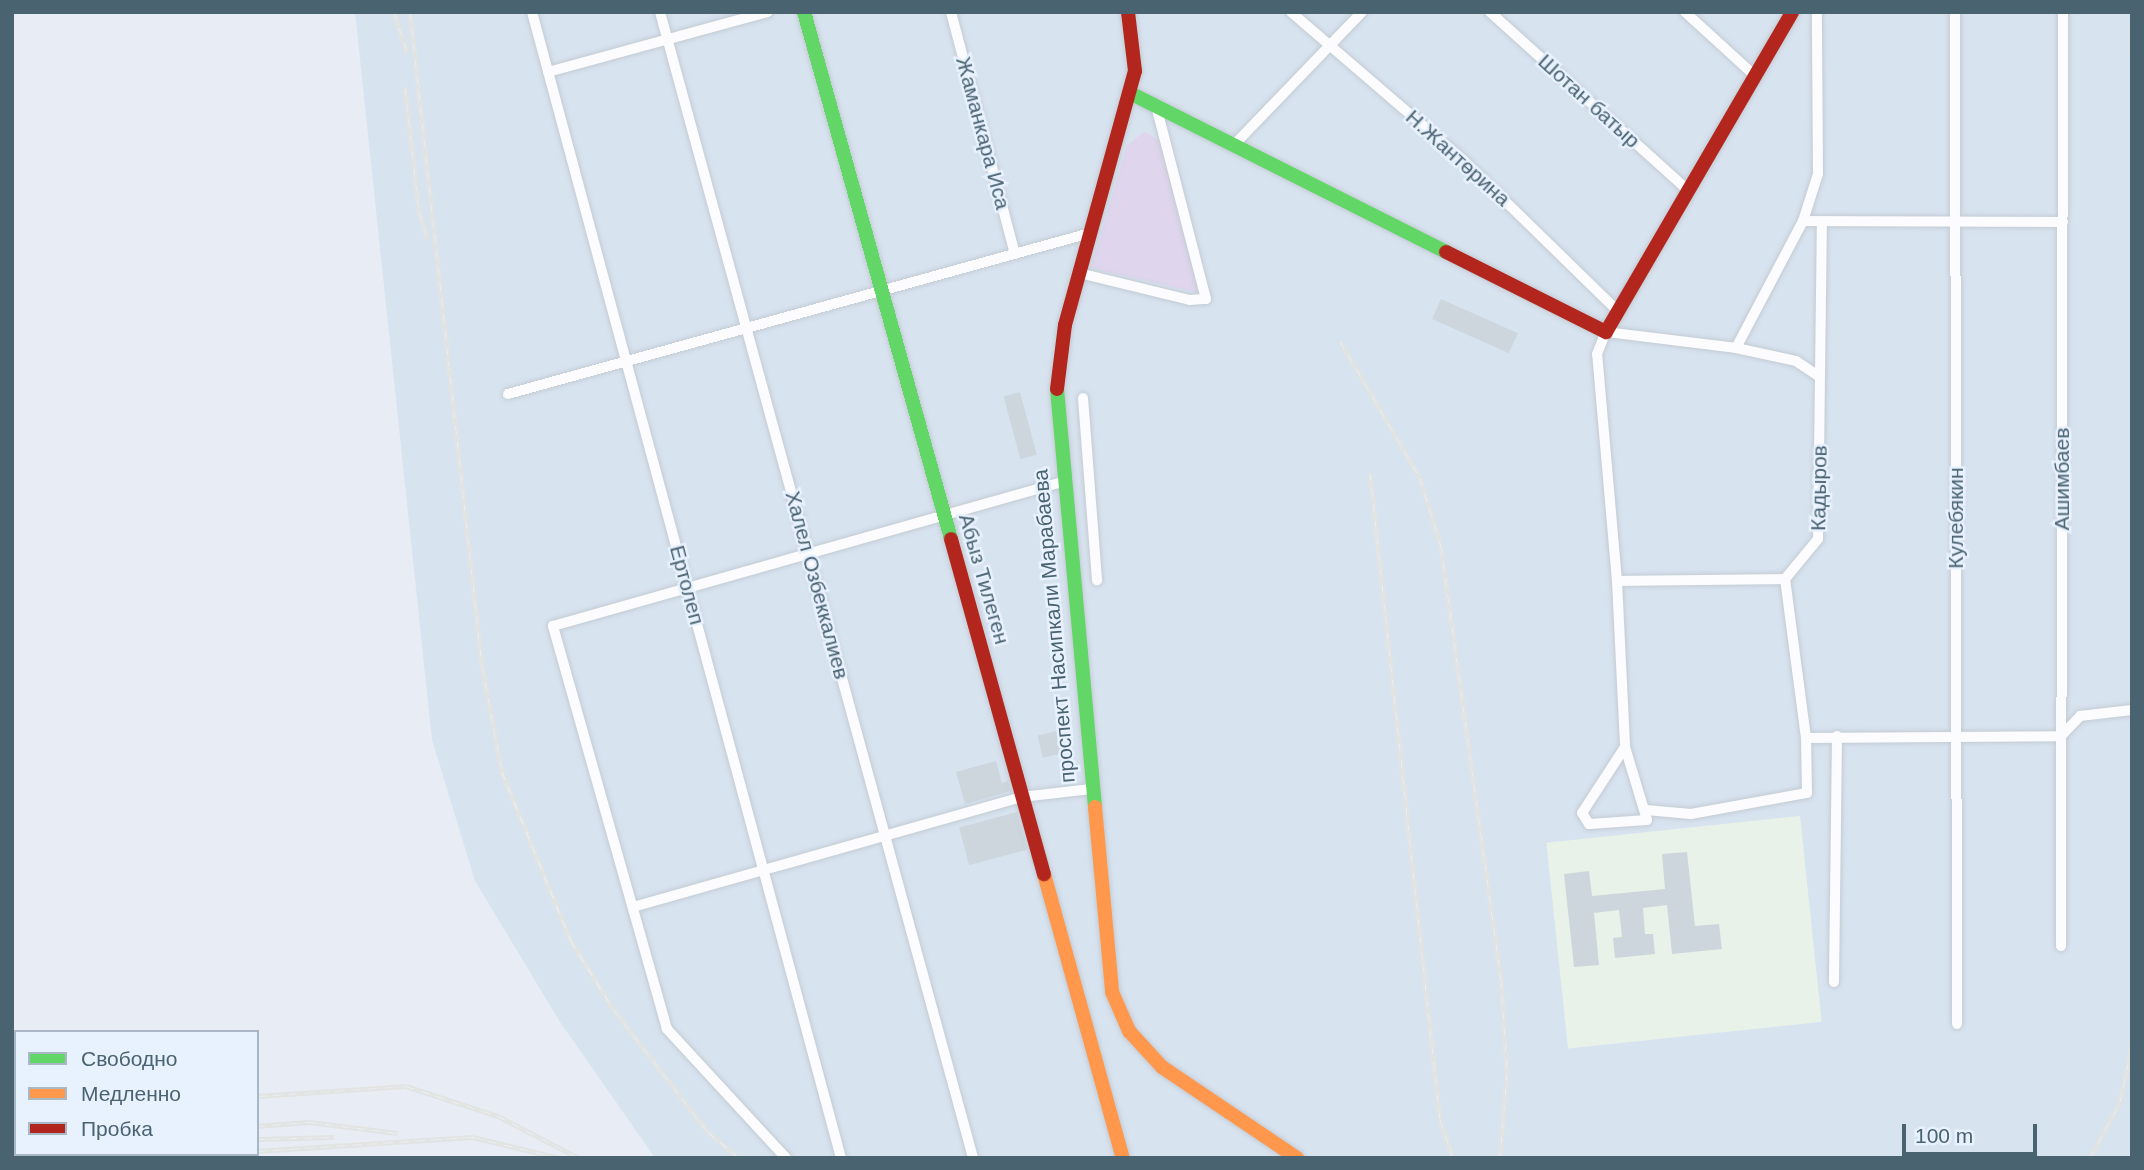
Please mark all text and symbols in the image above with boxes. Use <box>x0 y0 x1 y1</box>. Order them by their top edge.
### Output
street label: Шотан батыр <box>1533 49 1645 153</box>
street label: Жаманкара Иса <box>951 54 1015 212</box>
street label: Н.Жантөрина <box>1401 105 1515 211</box>
street label: Ашимбаев <box>2049 428 2075 530</box>
street label: Кадыров <box>1806 445 1832 531</box>
street label: Кулебякин <box>1943 467 1969 569</box>
street label: проспект Насипкали Марабаева <box>1028 468 1080 784</box>
street label: Халел Озбеккалиев <box>780 488 854 682</box>
street label: Абыз Тилеген <box>953 511 1015 647</box>
street label: Ертолеп <box>664 543 710 627</box>
legend <box>14 1030 259 1156</box>
text: Свободно <box>81 1047 178 1070</box>
text: Медленно <box>81 1082 181 1105</box>
scale bar <box>1906 1110 2041 1154</box>
text: Пробка <box>81 1117 153 1140</box>
text: 100 m <box>1915 1124 1973 1147</box>

